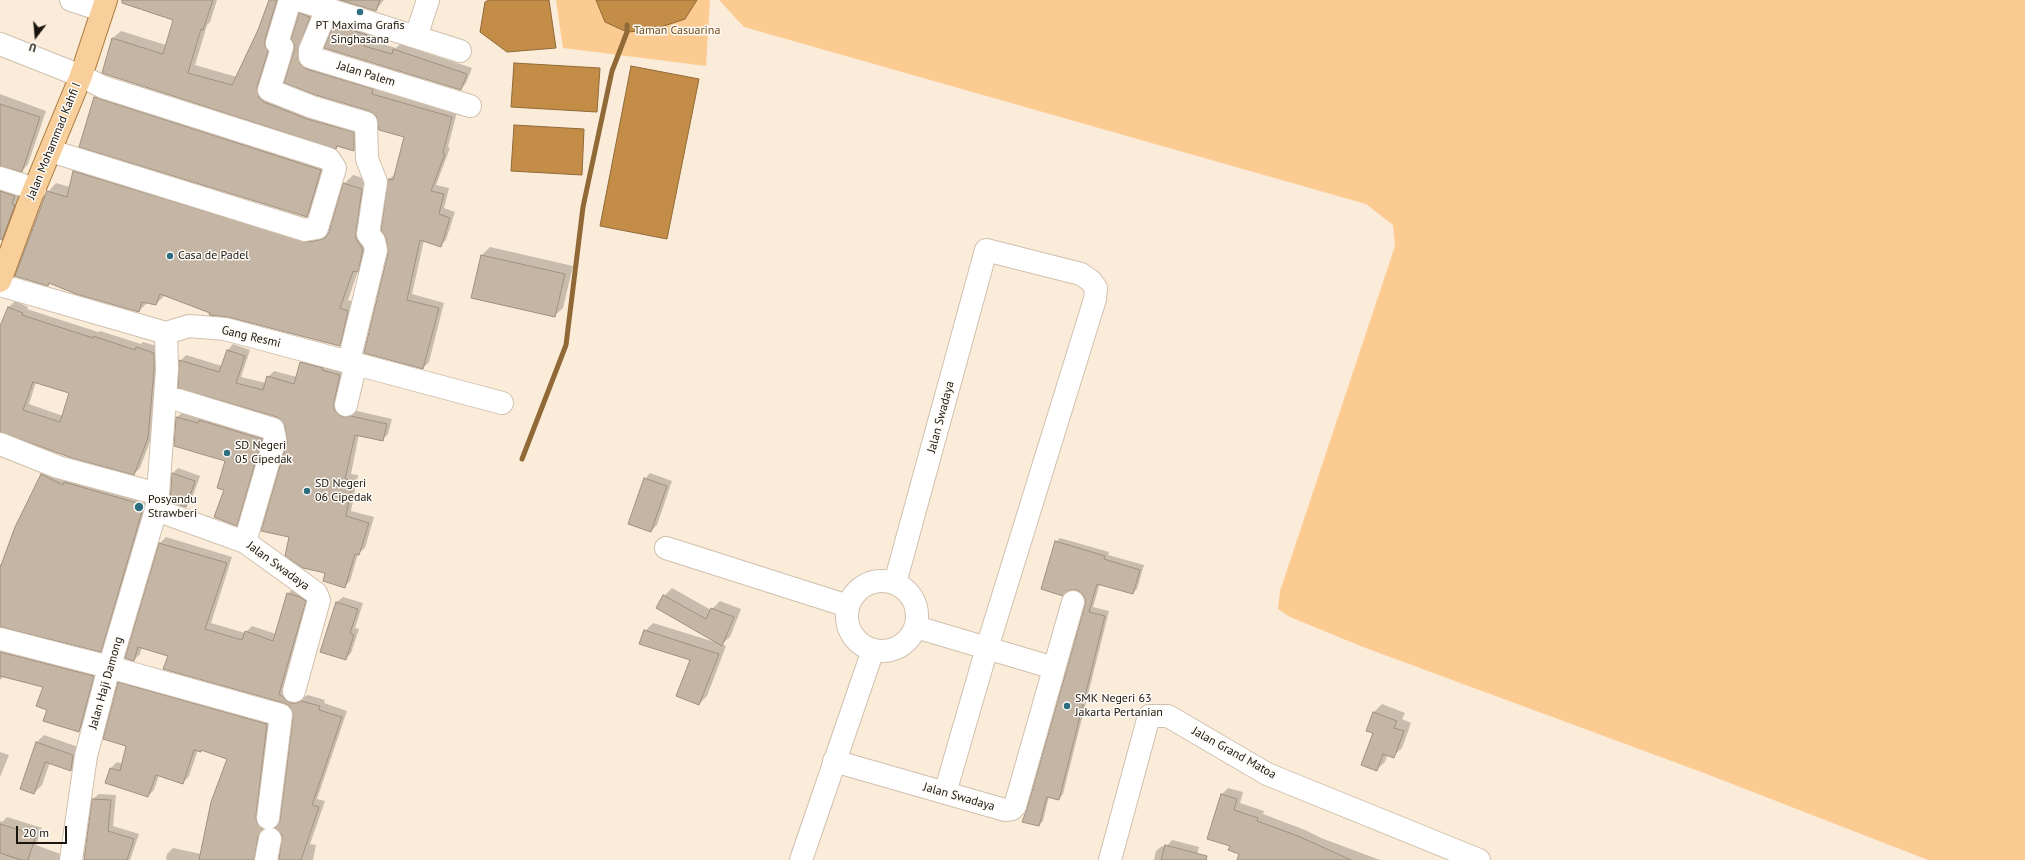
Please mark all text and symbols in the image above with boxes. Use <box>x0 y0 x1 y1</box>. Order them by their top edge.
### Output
marker: PT Maxima Grafis Singhasana <box>355 7 365 17</box>
north arrow <box>16 16 56 56</box>
place label: PT Maxima Grafis Singhasana <box>315 19 405 47</box>
park label: Taman Casuarina <box>634 24 720 38</box>
text: U <box>27 40 38 55</box>
street label: Jalan Palem <box>335 58 397 90</box>
street label: Jalan Mohammad Kahfi I <box>24 80 84 202</box>
place label: Casa de Padel <box>178 249 249 263</box>
marker: Casa de Padel <box>165 251 175 261</box>
street label: Gang Resmi <box>220 323 282 351</box>
street label: Jalan Swadaya <box>924 380 958 454</box>
place label: SD Negeri 05 Cipedak <box>235 439 292 467</box>
marker: SD Negeri 05 Cipedak <box>222 448 232 458</box>
place label: SD Negeri 06 Cipedak <box>315 477 372 505</box>
marker: SD Negeri 06 Cipedak <box>302 486 312 496</box>
place label: Posyandu Strawberi <box>148 493 197 521</box>
marker: Posyandu Strawberi <box>133 501 145 513</box>
street label: Jalan Swadaya <box>244 538 312 594</box>
street label: Jalan Haji Damong <box>86 635 126 731</box>
place label: SMK Negeri 63 Jakarta Pertanian <box>1075 692 1163 720</box>
marker: SMK Negeri 63 Jakarta Pertanian <box>1062 701 1072 711</box>
street label: Jalan Grand Matoa <box>1189 724 1279 782</box>
street label: Jalan Swadaya <box>922 780 996 814</box>
scale bar <box>18 818 69 844</box>
text: 20 m <box>23 825 49 840</box>

